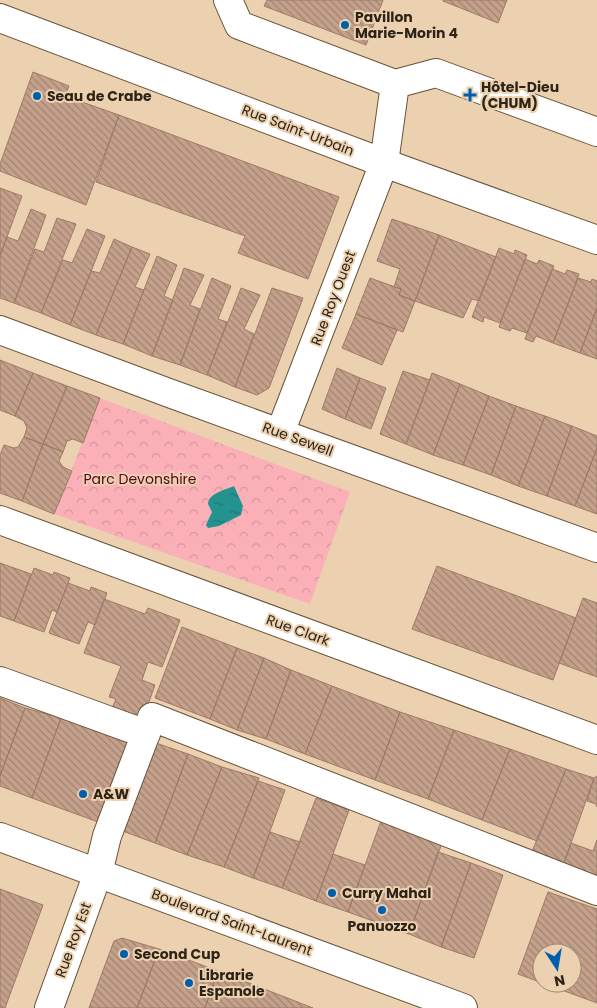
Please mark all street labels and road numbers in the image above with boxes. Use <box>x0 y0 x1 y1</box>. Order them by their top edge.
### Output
street label: Rue Saint-Urbain <box>239 99 357 161</box>
street label: Rue Roy Ouest <box>306 248 360 348</box>
street label: Rue Sewell <box>260 417 336 461</box>
street label: Rue Clark <box>264 609 333 651</box>
street label: Boulevard Saint-Laurent <box>149 884 315 960</box>
street label: Rue Roy Est <box>50 900 96 980</box>

